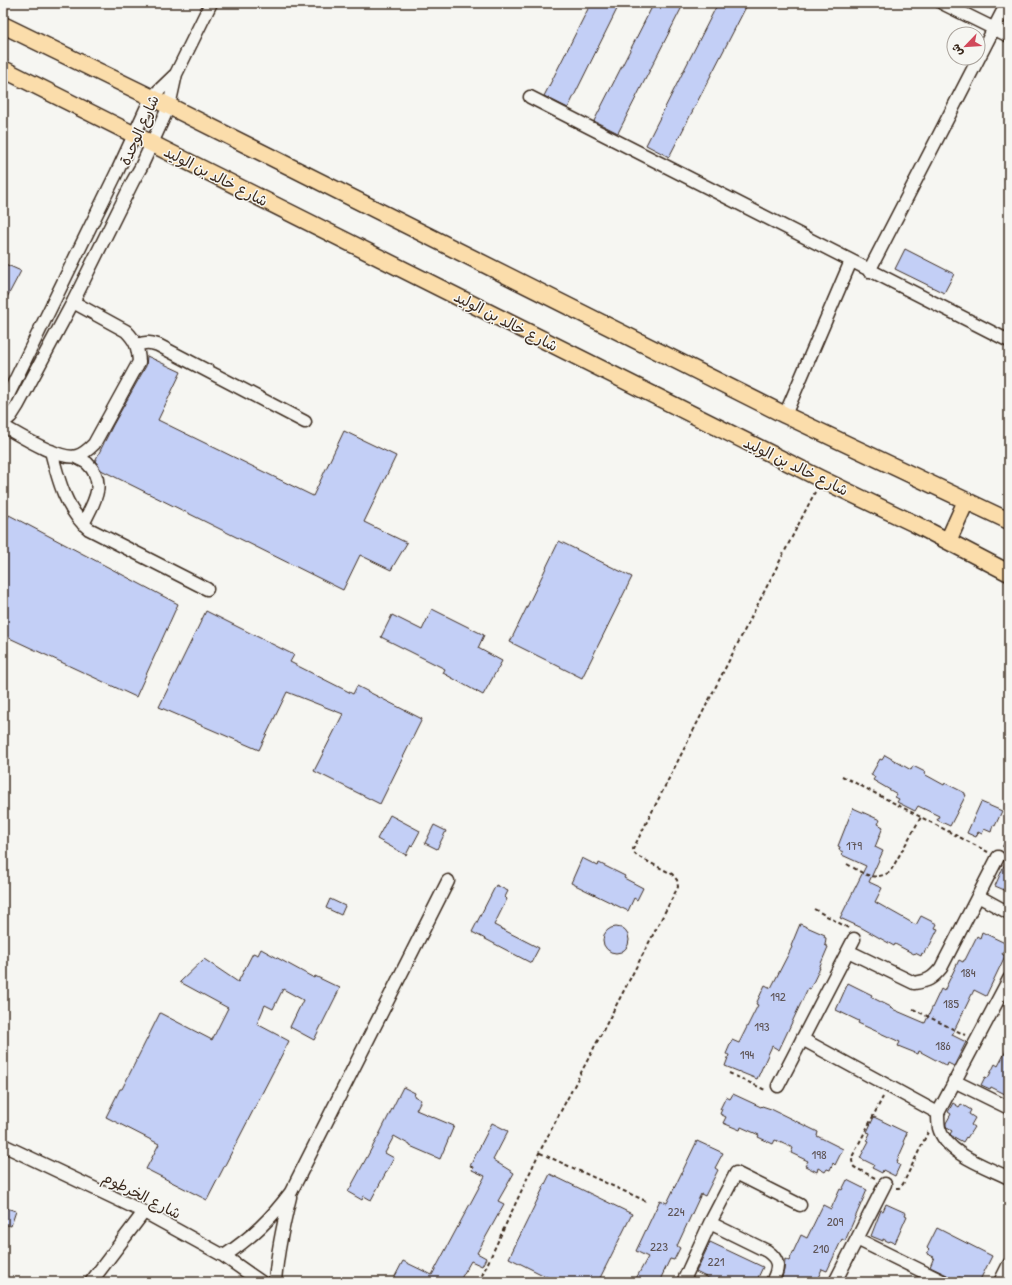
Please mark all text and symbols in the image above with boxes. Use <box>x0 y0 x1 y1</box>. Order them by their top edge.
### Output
north arrow <box>946 26 986 66</box>
text: ش <box>948 42 966 59</box>
street label: شارع الوحدة <box>114 91 164 169</box>
street label: شارع خالد بن الوليد <box>160 141 272 211</box>
street label: شارع خالد بن الوليد <box>450 286 562 356</box>
street label: شارع خالد بن الوليد <box>740 432 852 500</box>
house number: 179 <box>846 836 862 854</box>
house number: 184 <box>960 963 976 981</box>
house number: 192 <box>770 987 786 1005</box>
house number: 185 <box>943 994 959 1012</box>
house number: 193 <box>754 1017 770 1035</box>
house number: 186 <box>935 1036 951 1054</box>
house number: 194 <box>740 1045 754 1063</box>
house number: 198 <box>811 1145 827 1163</box>
street label: شارع الخرطوم <box>98 1166 185 1226</box>
house number: 224 <box>667 1202 685 1220</box>
house number: 209 <box>827 1212 844 1230</box>
house number: 223 <box>650 1237 668 1255</box>
house number: 210 <box>813 1239 829 1257</box>
house number: 221 <box>708 1252 725 1270</box>

